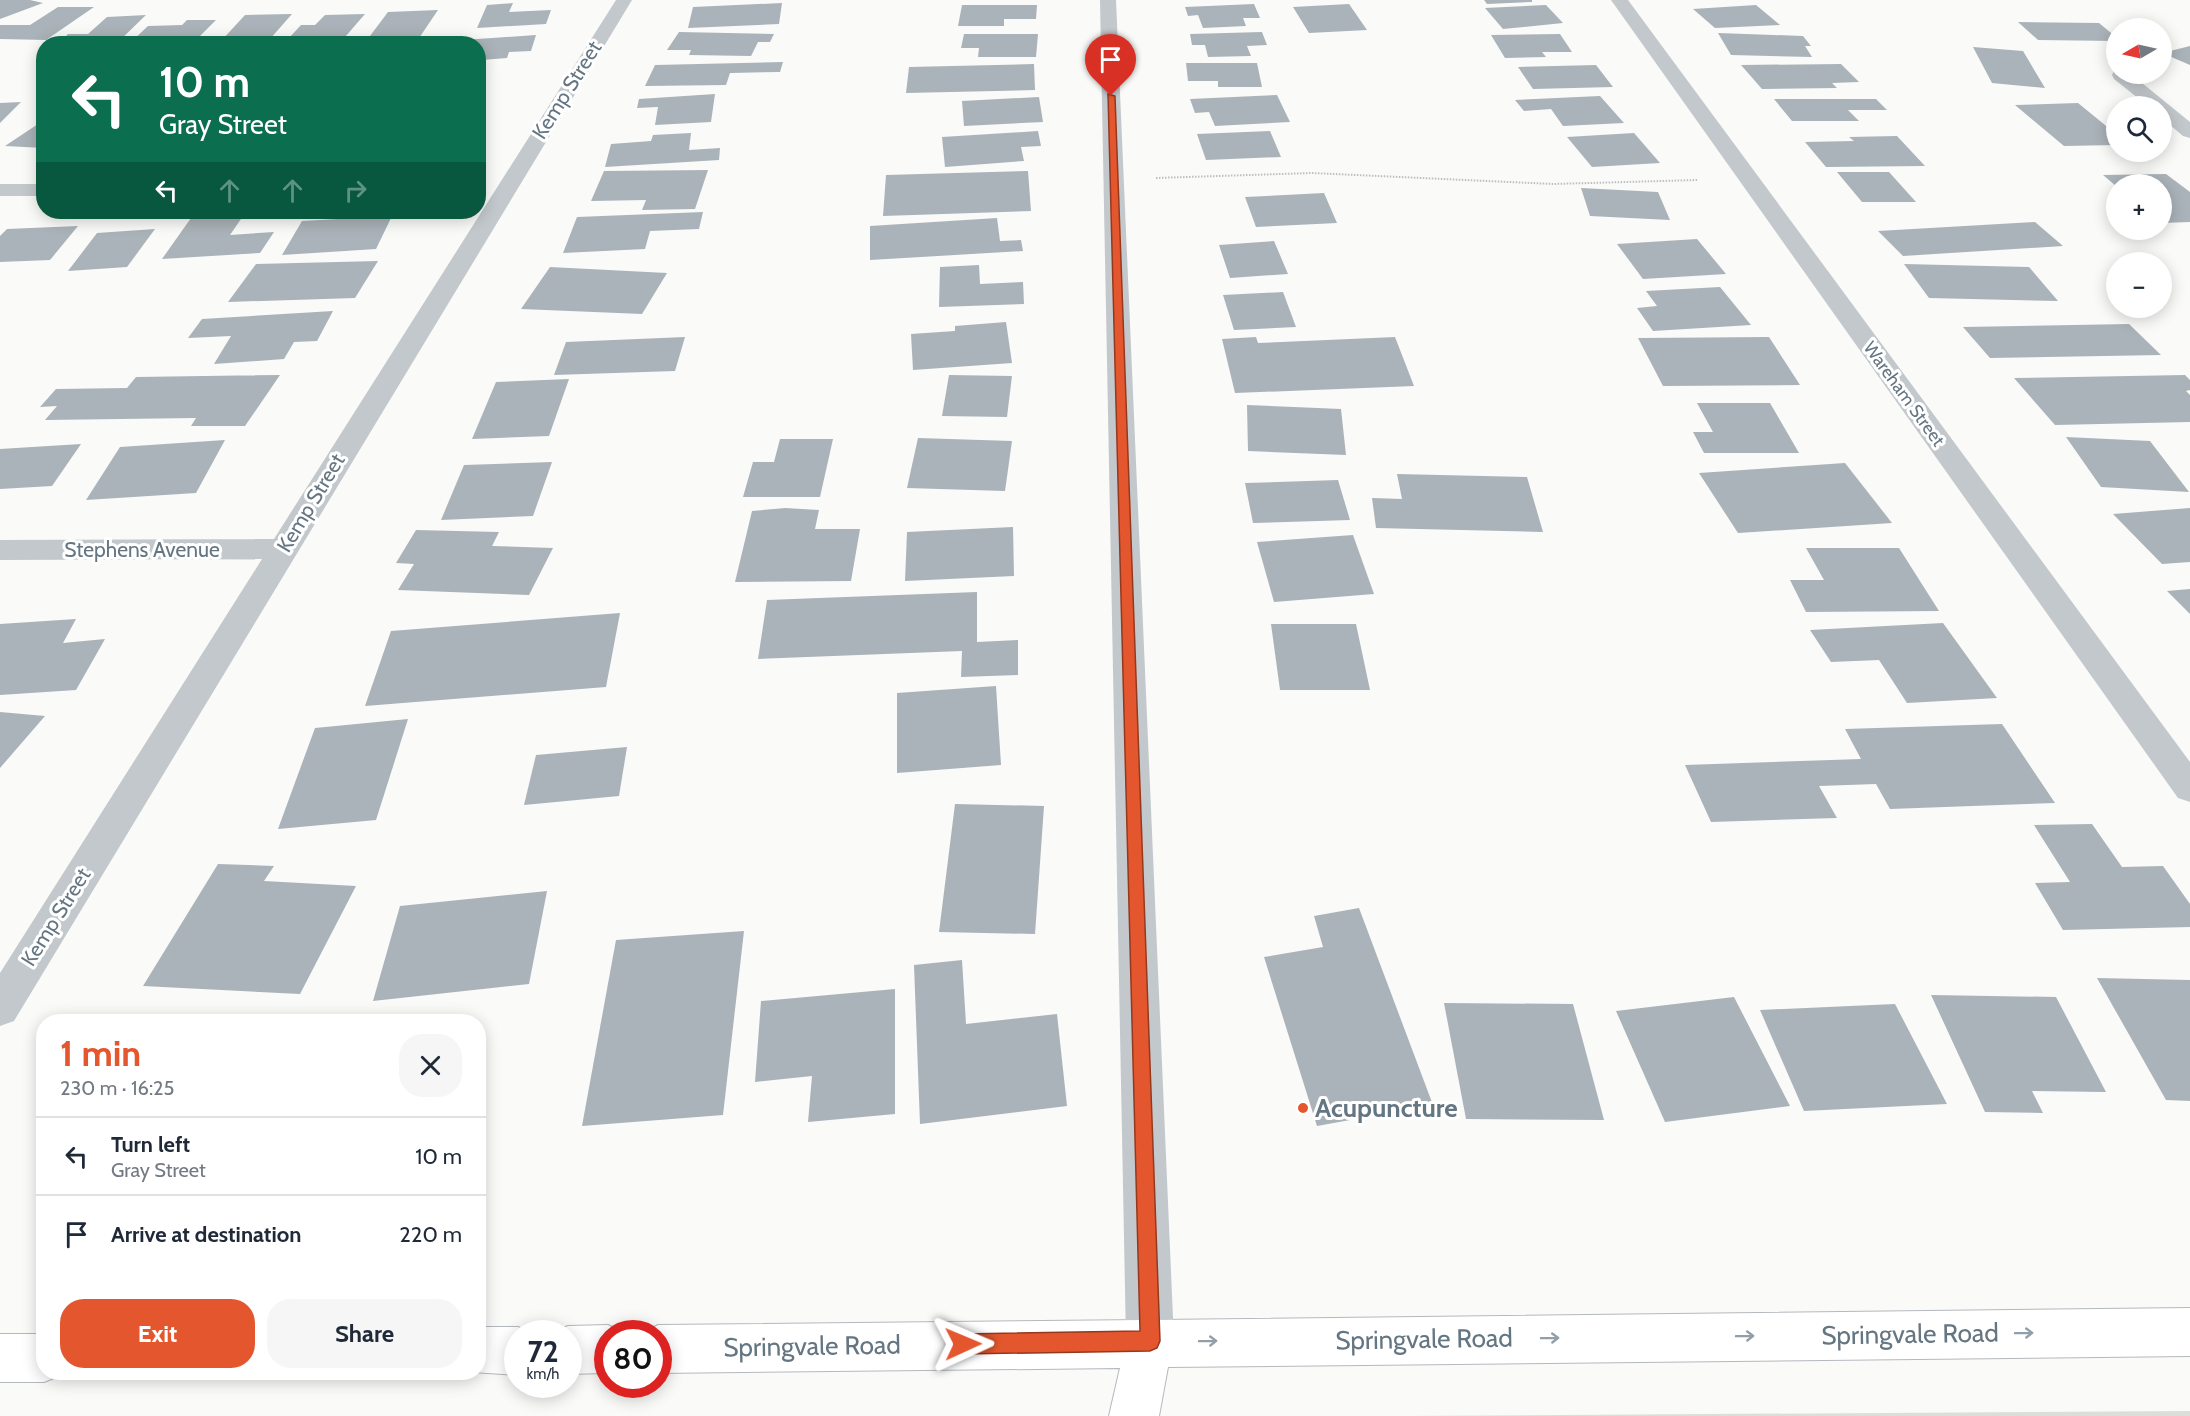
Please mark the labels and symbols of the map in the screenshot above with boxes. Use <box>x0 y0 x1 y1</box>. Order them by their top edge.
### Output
north arrow <box>2106 18 2172 84</box>
pin <box>1085 34 1136 96</box>
street label: Kemp Street <box>527 36 607 143</box>
street label: Wareham Street <box>1859 337 1949 451</box>
street label: Kemp Street <box>271 449 350 557</box>
street label: Stephens Avenue <box>64 537 220 562</box>
street label: Kemp Street <box>16 863 96 970</box>
place label: Acupuncture <box>1315 1092 1458 1124</box>
marker: Acupuncture <box>1296 1101 1310 1115</box>
position arrow <box>931 1312 995 1376</box>
street label: Springvale Road <box>1821 1316 1999 1352</box>
speed limit sign: 80 <box>594 1320 672 1398</box>
street label: Springvale Road <box>1335 1321 1513 1357</box>
one-way arrow <box>2014 1327 2034 1339</box>
street label: Springvale Road <box>723 1328 901 1364</box>
one-way arrow <box>1735 1330 1755 1342</box>
one-way arrow <box>1540 1332 1560 1344</box>
one-way arrow <box>1198 1335 1218 1347</box>

